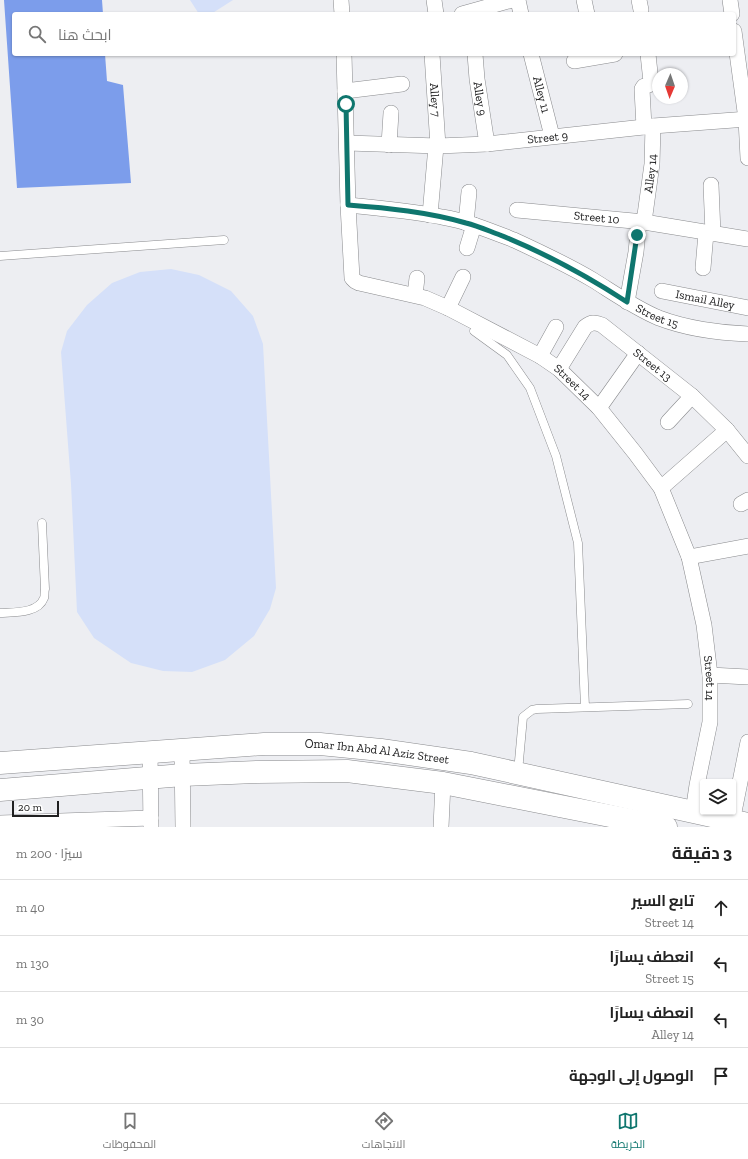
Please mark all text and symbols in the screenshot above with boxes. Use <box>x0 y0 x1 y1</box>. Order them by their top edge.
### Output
search box <box>12 12 736 56</box>
icon: search <box>26 23 48 45</box>
text: ابحث هنا <box>58 26 112 44</box>
north arrow <box>652 68 688 104</box>
street label: Alley 11 <box>530 75 553 115</box>
street label: Alley 9 <box>470 81 490 117</box>
street label: Alley 7 <box>427 83 443 118</box>
route start <box>337 95 355 113</box>
street label: Street 9 <box>527 128 569 147</box>
street label: Alley 14 <box>641 153 659 194</box>
street label: Street 10 <box>573 208 620 227</box>
route end <box>628 226 646 244</box>
street label: Ismail Alley <box>674 287 737 312</box>
street label: Street 15 <box>633 301 680 331</box>
street label: Street 13 <box>631 345 675 384</box>
street label: Street 14 <box>552 361 594 403</box>
street label: Street 14 <box>701 655 717 701</box>
street label: Omar Ibn Abd Al Aziz Street <box>305 737 451 767</box>
map controls <box>700 779 736 815</box>
button: layers <box>700 779 736 815</box>
scale bar <box>12 799 59 818</box>
text: 20 m <box>18 801 42 814</box>
text: 3 دقيقة <box>672 843 732 863</box>
text: سيرًا · 200 m <box>16 846 83 861</box>
text: تابع السير <box>632 892 694 910</box>
icon: ahead <box>710 897 732 919</box>
text: 40 m <box>16 900 45 915</box>
text: Street 14 <box>645 915 694 930</box>
text: انعطف يسارًا <box>609 948 694 966</box>
icon: left <box>710 953 732 975</box>
text: 130 m <box>16 956 49 971</box>
text: Street 15 <box>645 971 694 986</box>
text: انعطف يسارًا <box>609 1004 694 1022</box>
icon: left <box>710 1009 732 1031</box>
text: 30 m <box>16 1012 44 1027</box>
text: Alley 14 <box>651 1027 694 1042</box>
icon: arrive <box>710 1065 732 1087</box>
text: الوصول إلى الوجهة <box>569 1067 694 1085</box>
tab: المحفوظات <box>103 1110 156 1154</box>
tab: الاتجاهات <box>362 1110 405 1154</box>
tab: الخريطة <box>611 1110 645 1154</box>

